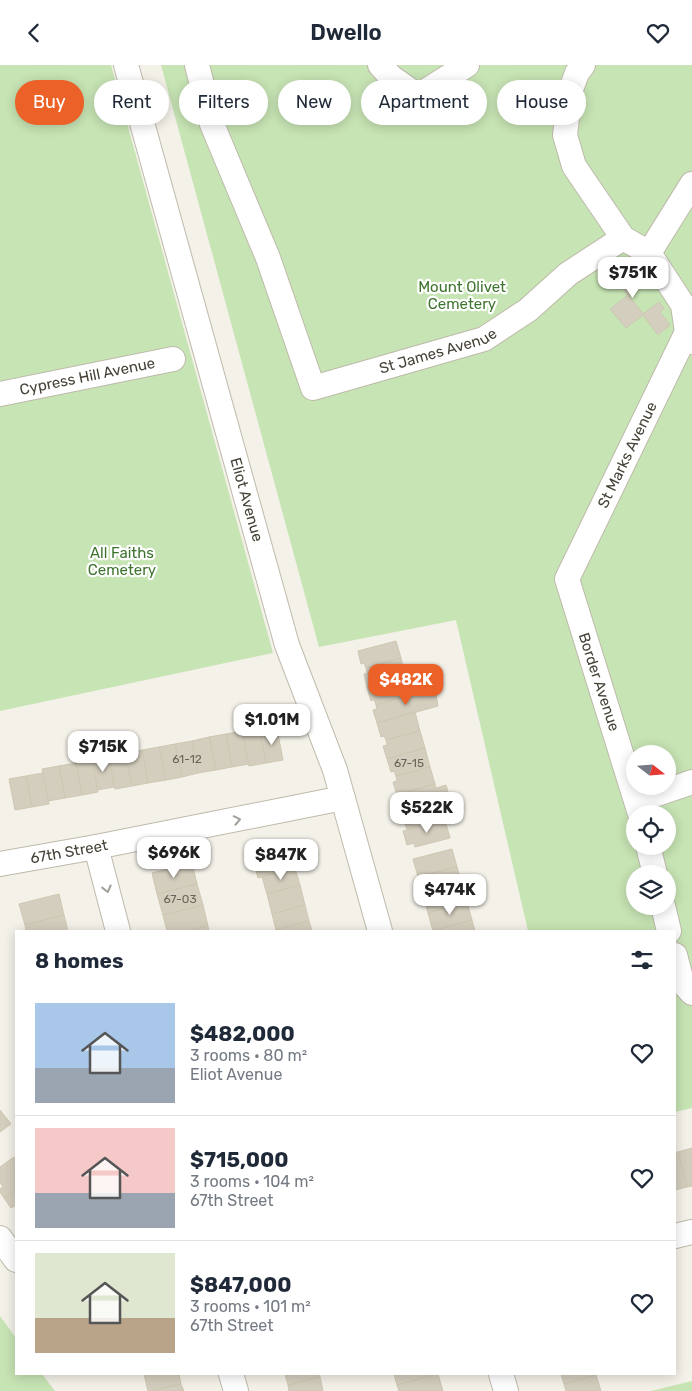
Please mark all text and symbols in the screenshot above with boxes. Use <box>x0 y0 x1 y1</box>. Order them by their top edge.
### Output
icon: back <box>20 19 48 47</box>
text: Dwello <box>310 19 382 46</box>
icon: heart <box>644 19 672 47</box>
chip: Buy <box>15 80 84 125</box>
chip: Rent <box>94 80 169 125</box>
chip: Filters <box>179 80 268 125</box>
chip: New <box>278 80 351 125</box>
chip: Apartment <box>361 80 487 125</box>
chip: House <box>497 80 586 125</box>
pin: $751K <box>598 257 668 299</box>
text: $751K <box>609 263 657 282</box>
park label: Mount Olivet Cemetery <box>418 278 506 313</box>
street label: St James Avenue <box>377 324 500 378</box>
street label: Cypress Hill Avenue <box>18 354 157 399</box>
street label: St Marks Avenue <box>594 399 661 511</box>
street label: Eliot Avenue <box>226 455 267 544</box>
park label: All Faiths Cemetery <box>88 544 156 579</box>
street label: Border Avenue <box>575 630 623 734</box>
pin: $482K <box>371 663 441 706</box>
text: $482K <box>379 670 433 689</box>
pin: $1.01M <box>231 703 313 746</box>
text: $1.01M <box>244 710 300 729</box>
pin: $715K <box>68 731 138 773</box>
text: $715K <box>79 737 127 756</box>
north arrow <box>626 745 676 795</box>
map controls <box>626 745 676 915</box>
house number: 61-12 <box>172 752 202 766</box>
house number: 67-15 <box>394 756 424 770</box>
pin: $522K <box>392 791 462 834</box>
text: $522K <box>401 798 453 817</box>
button: locate <box>626 805 676 855</box>
one-way arrow <box>233 815 242 825</box>
street label: 67th Street <box>29 836 109 867</box>
pin: $696K <box>139 837 209 879</box>
pin: $847K <box>246 839 316 881</box>
text: $696K <box>148 843 200 862</box>
text: $847K <box>255 845 307 864</box>
button: layers <box>626 865 676 915</box>
pin: $474K <box>415 873 485 916</box>
text: $474K <box>424 880 476 899</box>
one-way arrow <box>101 885 112 894</box>
house number: 67-03 <box>163 892 197 906</box>
icon: filters <box>628 946 656 974</box>
text: 8 homes <box>35 948 124 973</box>
text: $482,000 <box>190 1021 295 1046</box>
icon: home <box>75 1023 135 1083</box>
icon: heart <box>628 1039 656 1067</box>
text: 3 rooms · 80 m² <box>190 1046 307 1065</box>
text: Eliot Avenue <box>190 1065 282 1084</box>
text: $715,000 <box>190 1147 289 1172</box>
icon: home <box>75 1148 135 1208</box>
icon: heart <box>628 1164 656 1192</box>
text: 3 rooms · 104 m² <box>190 1172 314 1191</box>
text: 67th Street <box>190 1191 274 1210</box>
text: $847,000 <box>190 1272 291 1297</box>
icon: home <box>75 1273 135 1333</box>
icon: heart <box>628 1289 656 1317</box>
text: 3 rooms · 101 m² <box>190 1297 311 1316</box>
text: 67th Street <box>190 1316 274 1335</box>

